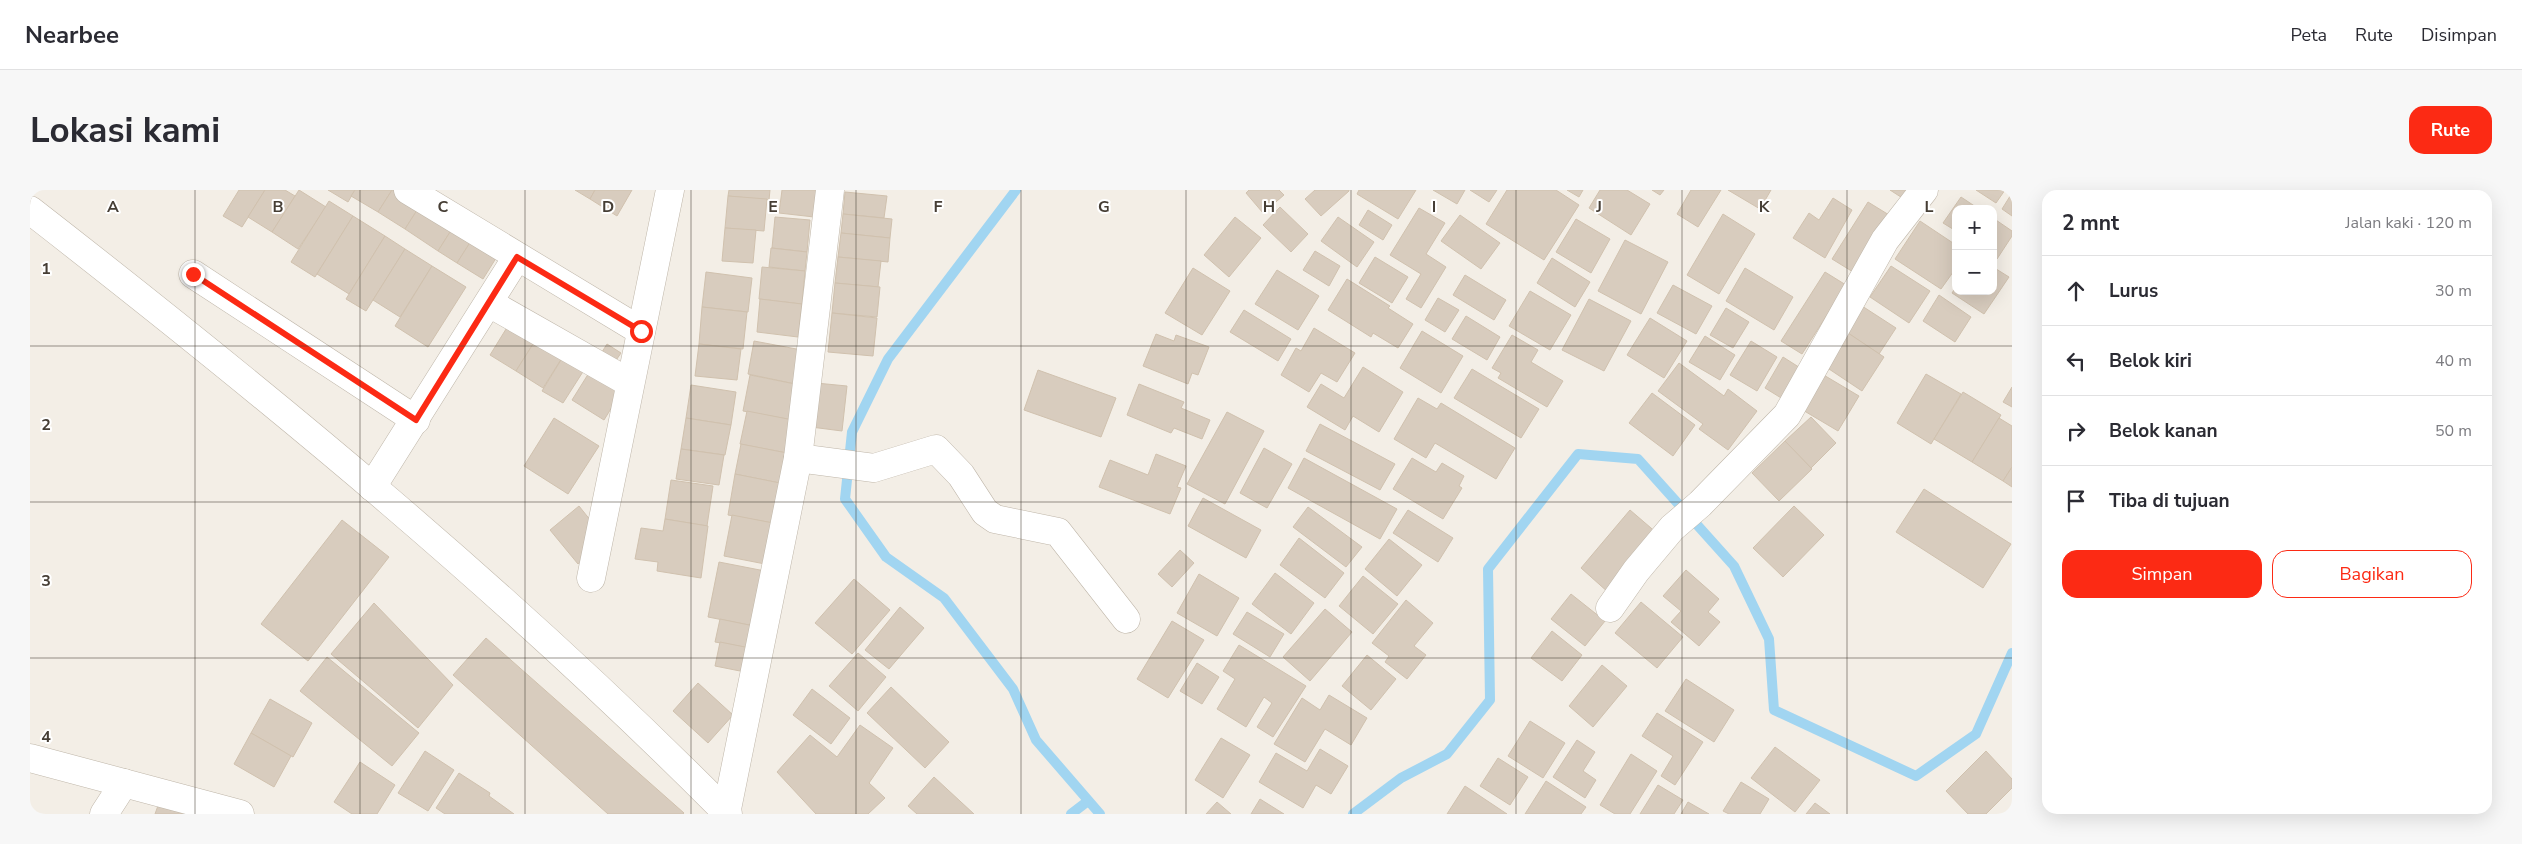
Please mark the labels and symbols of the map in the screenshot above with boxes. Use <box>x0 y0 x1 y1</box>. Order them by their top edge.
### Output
text: A <box>107 196 119 218</box>
text: B <box>272 196 284 218</box>
text: C <box>438 196 449 218</box>
text: D <box>602 196 614 218</box>
text: E <box>768 196 778 218</box>
text: F <box>934 196 943 218</box>
text: G <box>1098 196 1110 218</box>
text: H <box>1263 196 1275 218</box>
text: I <box>1432 196 1436 218</box>
text: J <box>1595 196 1602 218</box>
text: K <box>1759 196 1771 218</box>
text: L <box>1925 196 1934 218</box>
text: 1 <box>41 258 51 280</box>
route end <box>182 263 205 286</box>
route start <box>630 320 653 343</box>
text: 2 <box>41 414 51 436</box>
text: 3 <box>41 570 51 592</box>
text: 4 <box>41 726 51 748</box>

